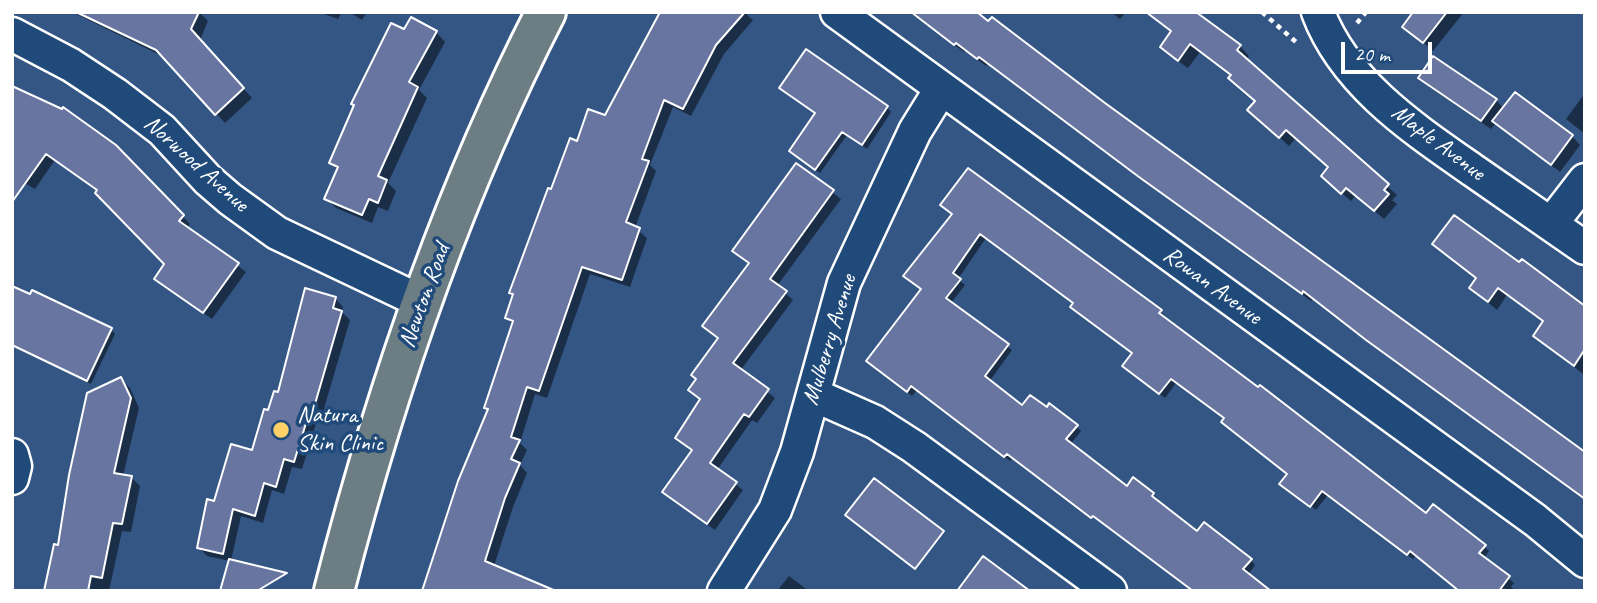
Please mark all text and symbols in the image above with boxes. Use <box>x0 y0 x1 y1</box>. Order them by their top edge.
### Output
scale bar <box>1345 28 1436 72</box>
text: 20 m <box>1354 41 1390 67</box>
street label: Maple Avenue <box>1386 99 1490 187</box>
street label: Norwood Avenue <box>138 109 254 219</box>
street label: Newton Road <box>393 240 457 352</box>
street label: Rowan Avenue <box>1157 241 1267 331</box>
street label: Mulberry Avenue <box>797 271 863 409</box>
place label: Natura Skin Clinic <box>297 402 383 458</box>
marker: Natura Skin Clinic <box>271 420 291 440</box>

